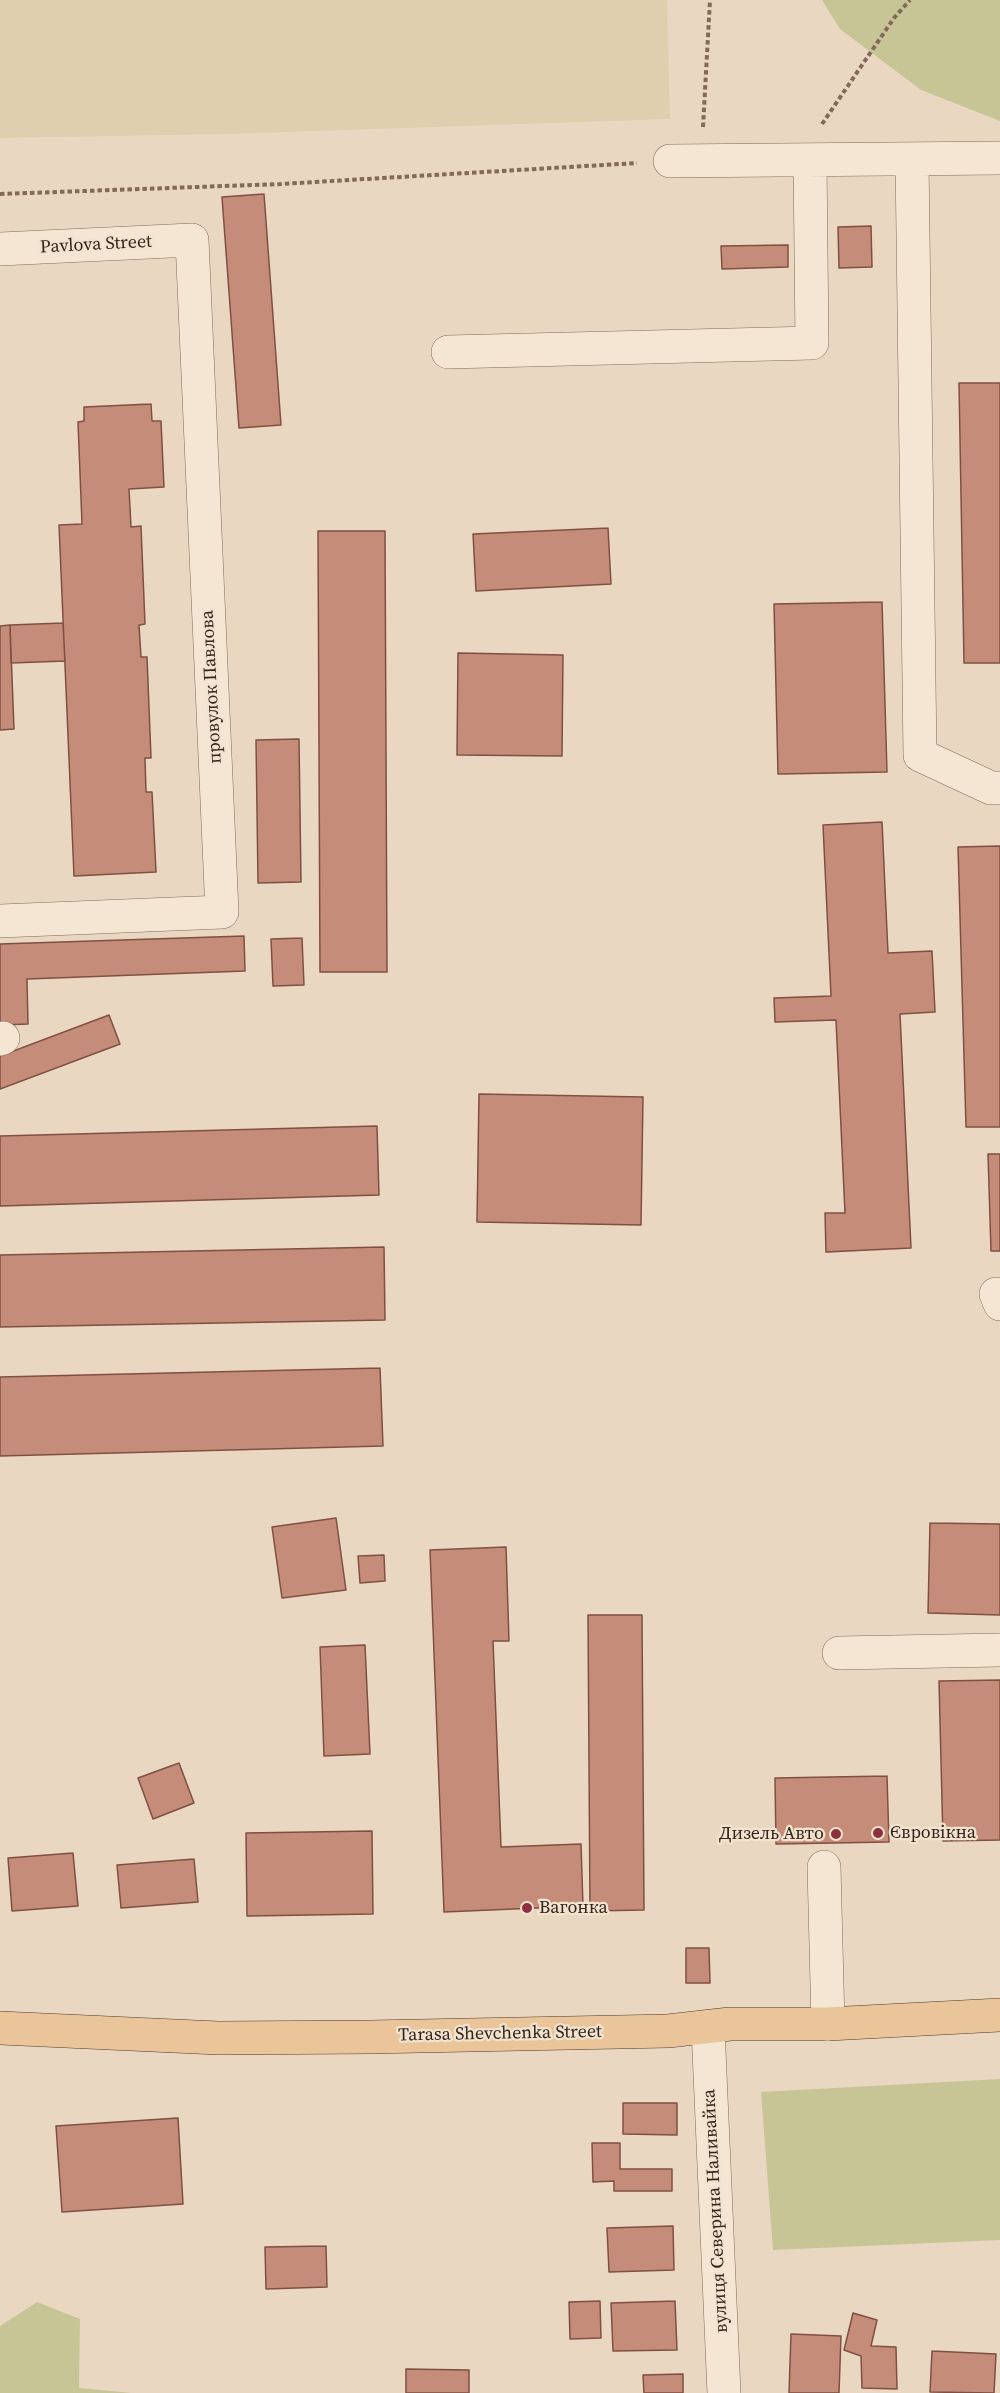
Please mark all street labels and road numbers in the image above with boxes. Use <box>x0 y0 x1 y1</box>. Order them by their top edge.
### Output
street label: Pavlova Street <box>39 231 153 259</box>
street label: провулок Павлова <box>197 610 227 764</box>
street label: Tarasa Shevchenka Street <box>398 2021 602 2047</box>
street label: вулиця Северина Наливайка <box>699 2089 733 2333</box>

